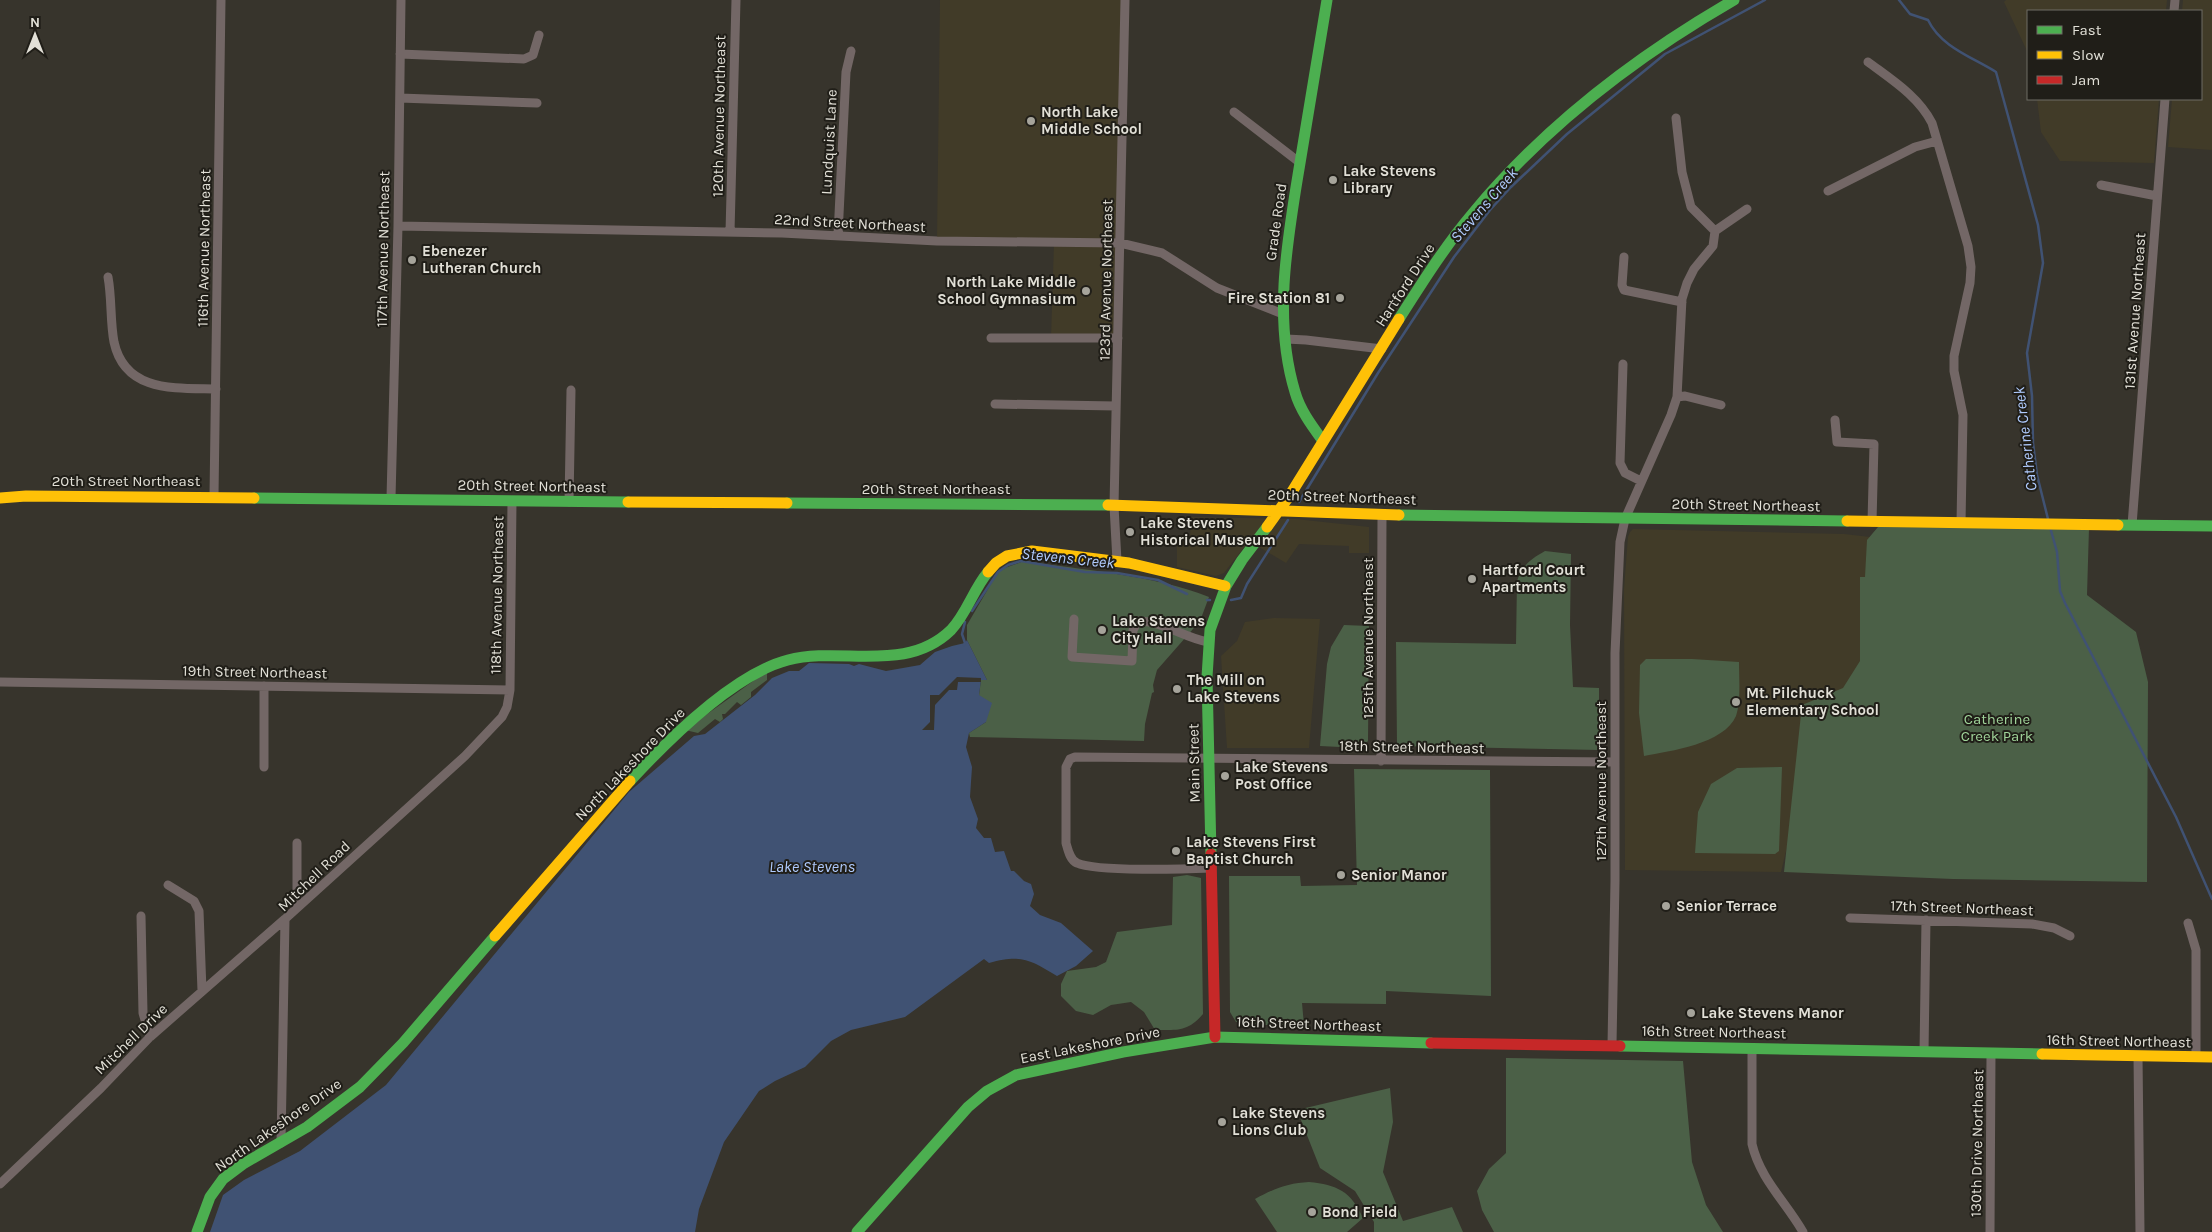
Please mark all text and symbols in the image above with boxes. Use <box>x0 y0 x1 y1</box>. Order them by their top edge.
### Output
north arrow <box>10 10 60 60</box>
legend <box>2027 10 2202 100</box>
text: N <box>30 14 40 31</box>
text: Fast <box>2072 21 2102 39</box>
street label: 120th Avenue Northeast <box>709 35 729 197</box>
text: Slow <box>2072 46 2104 64</box>
text: Jam <box>2072 71 2100 89</box>
street label: Lundquist Lane <box>817 89 841 195</box>
place label: North Lake Middle School <box>1041 103 1142 138</box>
marker: North Lake Middle School <box>1025 115 1037 127</box>
place label: Lake Stevens Library <box>1343 162 1436 197</box>
water label: Stevens Creek <box>1446 163 1522 246</box>
street label: 116th Avenue Northeast <box>194 169 214 327</box>
street label: 117th Avenue Northeast <box>373 170 393 327</box>
marker: Lake Stevens Library <box>1327 174 1339 186</box>
street label: Grade Road <box>1262 182 1290 262</box>
street label: 123rd Avenue Northeast <box>1096 199 1116 361</box>
street label: 22nd Street Northeast <box>774 210 927 236</box>
street label: 131st Avenue Northeast <box>2121 232 2149 390</box>
street label: Hartford Drive <box>1371 240 1439 330</box>
place label: Ebenezer Lutheran Church <box>422 242 541 277</box>
marker: Ebenezer Lutheran Church <box>406 254 418 266</box>
place label: North Lake Middle School Gymnasium <box>937 273 1076 308</box>
marker: North Lake Middle School Gymnasium <box>1080 285 1092 297</box>
place label: Fire Station 81 <box>1227 289 1330 307</box>
marker: Fire Station 81 <box>1334 292 1346 304</box>
water label: Catherine Creek <box>2009 385 2041 492</box>
street label: 20th Street Northeast <box>52 472 201 490</box>
street label: 20th Street Northeast <box>458 476 607 496</box>
street label: 20th Street Northeast <box>862 480 1011 498</box>
street label: 20th Street Northeast <box>1267 485 1417 509</box>
street label: 20th Street Northeast <box>1672 495 1821 515</box>
place label: Lake Stevens Historical Museum <box>1140 514 1276 549</box>
street label: 118th Avenue Northeast <box>487 515 507 674</box>
marker: Lake Stevens Historical Museum <box>1124 526 1136 538</box>
water label: Stevens Creek <box>1021 544 1116 572</box>
street label: 125th Avenue Northeast <box>1359 557 1377 719</box>
place label: Hartford Court Apartments <box>1482 561 1585 596</box>
marker: Hartford Court Apartments <box>1466 573 1478 585</box>
place label: Lake Stevens City Hall <box>1112 612 1205 647</box>
marker: Lake Stevens City Hall <box>1096 624 1108 636</box>
street label: 19th Street Northeast <box>182 662 328 682</box>
place label: The Mill on Lake Stevens <box>1187 671 1280 706</box>
marker: The Mill on Lake Stevens <box>1171 683 1183 695</box>
place label: Mt. Pilchuck Elementary School <box>1746 684 1879 719</box>
marker: Mt. Pilchuck Elementary School <box>1730 696 1742 708</box>
street label: 127th Avenue Northeast <box>1592 701 1610 861</box>
street label: North Lakeshore Drive <box>571 704 689 824</box>
park label: Catherine Creek Park <box>1961 710 2033 745</box>
street label: Main Street <box>1184 723 1204 803</box>
street label: 18th Street Northeast <box>1339 737 1485 757</box>
place label: Lake Stevens Post Office <box>1235 758 1328 793</box>
marker: Lake Stevens Post Office <box>1219 770 1231 782</box>
place label: Lake Stevens First Baptist Church <box>1186 833 1316 868</box>
street label: Mitchell Road <box>274 837 354 915</box>
marker: Lake Stevens First Baptist Church <box>1170 845 1182 857</box>
water label: Lake Stevens <box>769 857 856 876</box>
place label: Senior Manor <box>1351 866 1447 884</box>
marker: Senior Manor <box>1335 869 1347 881</box>
place label: Senior Terrace <box>1676 897 1777 915</box>
street label: 17th Street Northeast <box>1890 897 2034 920</box>
marker: Senior Terrace <box>1660 900 1672 912</box>
street label: Mitchell Drive <box>91 1000 171 1078</box>
place label: Lake Stevens Manor <box>1701 1004 1844 1022</box>
marker: Lake Stevens Manor <box>1685 1007 1697 1019</box>
street label: 16th Street Northeast <box>1236 1012 1382 1036</box>
street label: 16th Street Northeast <box>1642 1022 1787 1042</box>
street label: East Lakeshore Drive <box>1019 1023 1161 1067</box>
street label: 16th Street Northeast <box>2047 1031 2192 1051</box>
street label: 130th Drive Northeast <box>1967 1069 1987 1217</box>
street label: North Lakeshore Drive <box>211 1074 345 1176</box>
place label: Lake Stevens Lions Club <box>1232 1104 1325 1139</box>
marker: Lake Stevens Lions Club <box>1216 1116 1228 1128</box>
place label: Bond Field <box>1322 1203 1397 1221</box>
marker: Bond Field <box>1306 1206 1318 1218</box>

